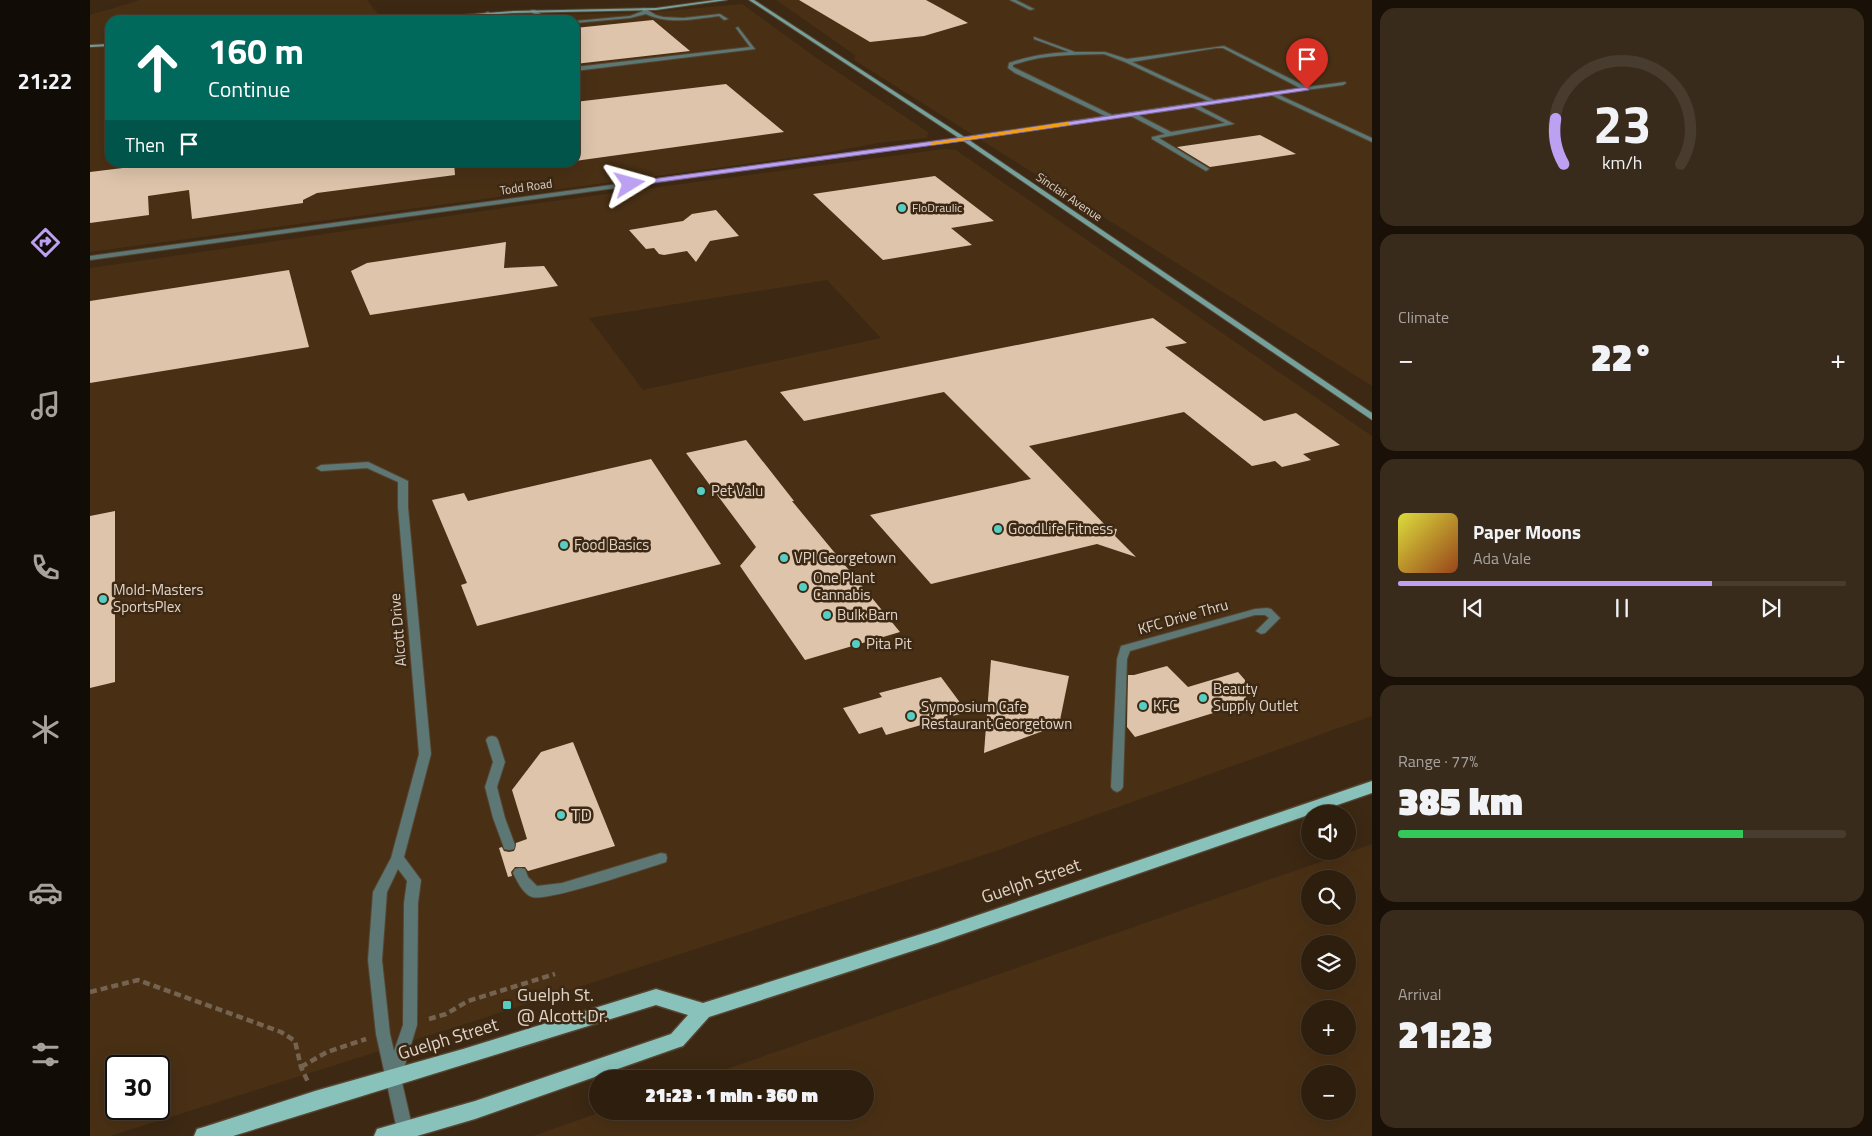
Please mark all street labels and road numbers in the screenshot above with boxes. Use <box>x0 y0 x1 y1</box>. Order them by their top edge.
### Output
street label: Sinclair Avenue <box>1032 167 1106 226</box>
street label: Todd Road <box>498 173 553 200</box>
street label: Alcott Drive <box>383 593 412 668</box>
street label: KFC Drive Thru <box>1135 593 1231 640</box>
street label: Guelph Street <box>978 851 1085 910</box>
street label: Guelph Street <box>394 1010 502 1067</box>

